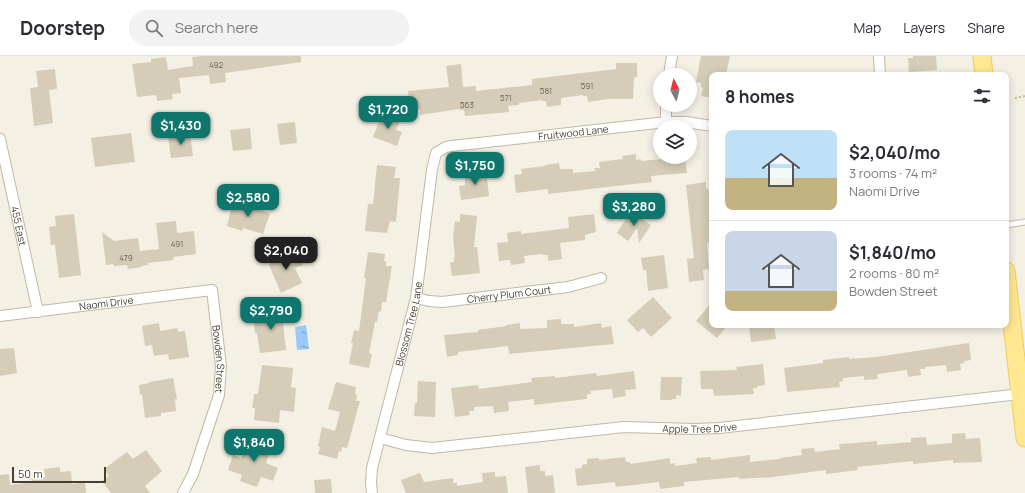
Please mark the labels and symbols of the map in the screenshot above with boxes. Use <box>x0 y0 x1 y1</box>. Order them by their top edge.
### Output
house number: 492 <box>209 59 224 70</box>
north arrow <box>653 68 697 112</box>
house number: 591 <box>581 80 593 91</box>
house number: 581 <box>540 85 552 96</box>
house number: 571 <box>500 92 512 103</box>
pin: $1,720 <box>355 96 421 130</box>
house number: 563 <box>460 99 474 110</box>
pin: $1,430 <box>148 112 214 146</box>
street label: Fruitwood Lane <box>537 121 609 143</box>
pin: $1,750 <box>442 152 508 186</box>
pin: $2,580 <box>215 184 281 218</box>
pin: $3,280 <box>601 193 667 227</box>
street label: 455 East <box>8 205 30 247</box>
pin: $2,040 <box>253 237 319 271</box>
house number: 491 <box>171 238 183 249</box>
house number: 479 <box>119 252 133 263</box>
street label: Blossom Tree Lane <box>392 281 425 367</box>
street label: Cherry Plum Court <box>466 282 552 306</box>
street label: Naomi Drive <box>78 293 134 313</box>
pin: $2,790 <box>238 297 304 331</box>
street label: Bowden Street <box>209 324 228 393</box>
street label: Apple Tree Drive <box>662 419 738 436</box>
pin: $1,840 <box>221 429 287 463</box>
scale bar <box>12 465 106 484</box>

